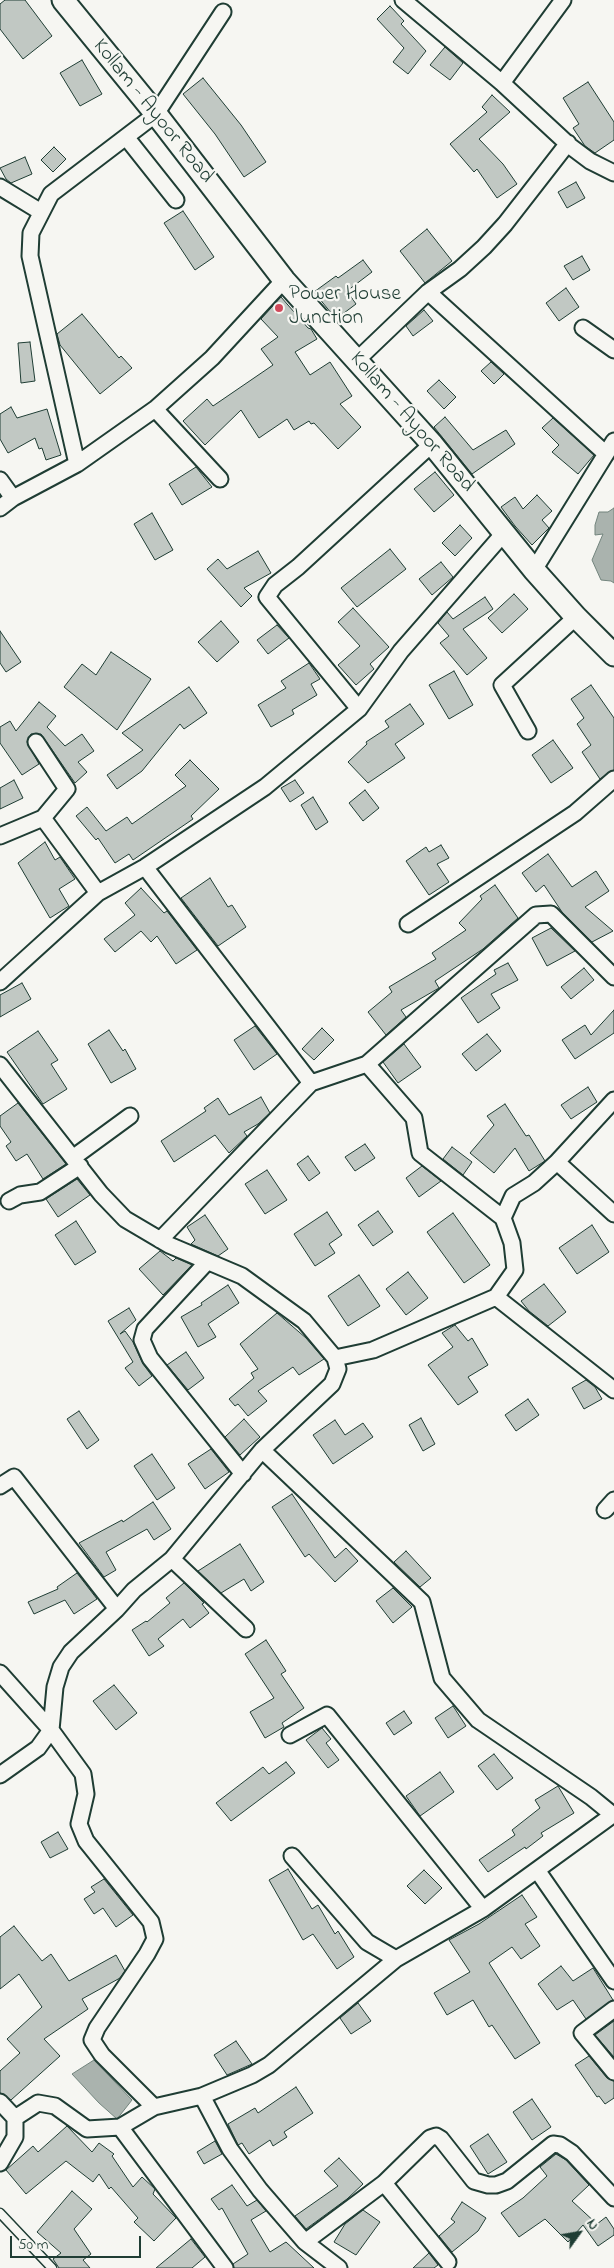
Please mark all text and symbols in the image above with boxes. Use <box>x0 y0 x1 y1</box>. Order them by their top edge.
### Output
street label: Kollam - Ayoor Road <box>86 35 218 189</box>
place label: Power House Junction <box>289 283 401 333</box>
marker: Power House Junction <box>273 302 285 314</box>
street label: Kollam - Ayoor Road <box>343 348 479 498</box>
north arrow <box>554 2208 604 2258</box>
text: N <box>581 2215 604 2234</box>
scale bar <box>12 2226 144 2258</box>
text: 50 m <box>18 2234 48 2256</box>

